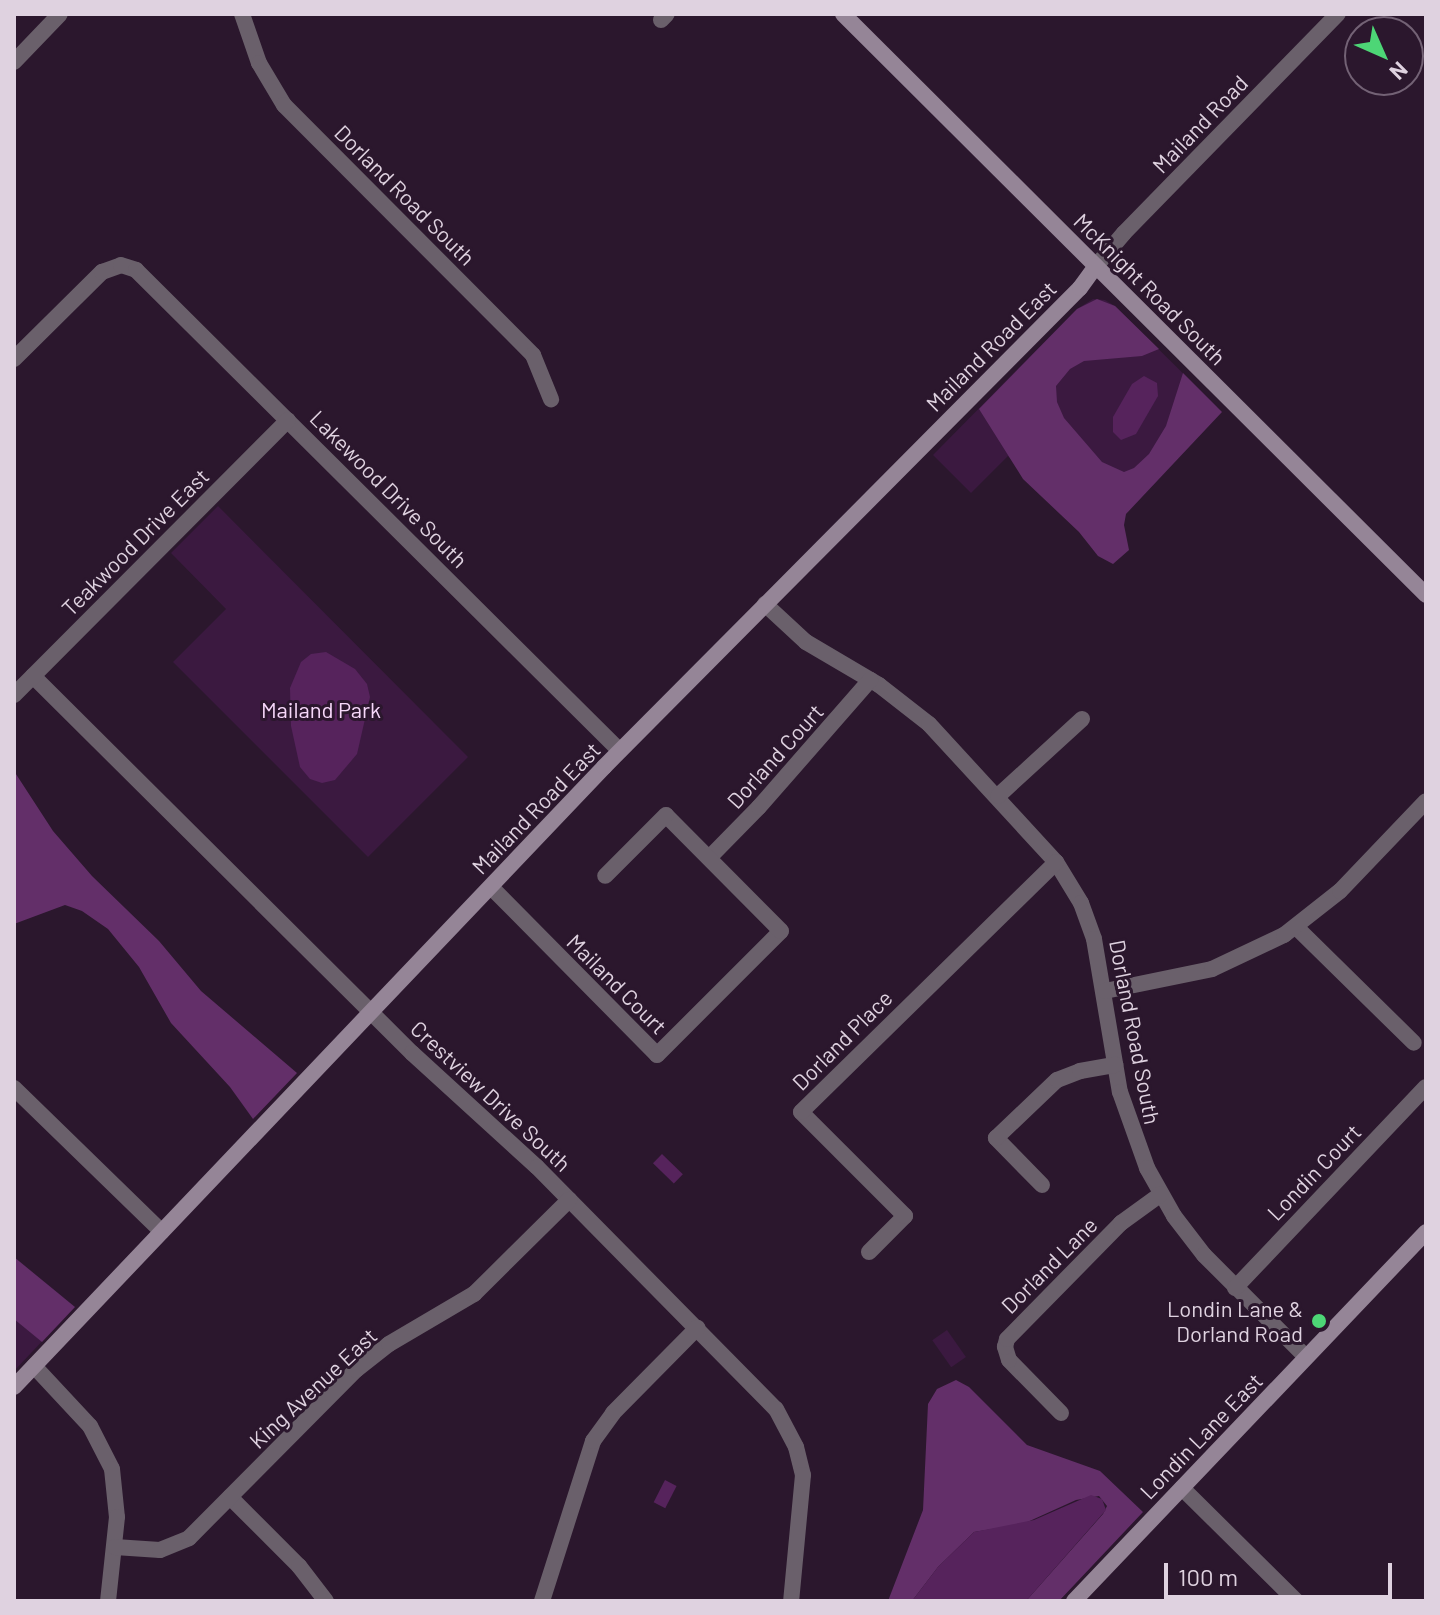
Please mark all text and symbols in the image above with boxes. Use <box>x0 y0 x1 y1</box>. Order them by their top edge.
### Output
north arrow <box>1344 16 1424 96</box>
text: N <box>1385 57 1414 86</box>
street label: Mailand Road <box>1147 70 1253 178</box>
street label: Dorland Road South <box>329 119 481 271</box>
street label: McKnight Road South <box>1069 208 1231 370</box>
street label: Mailand Road East <box>920 275 1062 417</box>
street label: Lakewood Drive South <box>305 405 473 573</box>
street label: Teakwood Drive East <box>56 463 214 621</box>
park label: Mailand Park <box>261 697 381 723</box>
street label: Dorland Court <box>721 698 829 814</box>
street label: Mailand Road East <box>466 737 606 879</box>
street label: Mailand Court <box>562 929 672 1039</box>
street label: Dorland Road South <box>1104 937 1166 1127</box>
street label: Dorland Place <box>787 985 897 1095</box>
street label: Crestview Drive South <box>406 1015 576 1177</box>
street label: Londin Court <box>1262 1118 1366 1226</box>
street label: Dorland Lane <box>995 1211 1103 1319</box>
place label: Londin Lane & Dorland Road <box>1167 1295 1303 1346</box>
marker: Londin Lane & Dorland Road <box>1310 1312 1328 1330</box>
street label: King Avenue East <box>244 1322 382 1454</box>
street label: Londin Lane East <box>1134 1368 1268 1504</box>
scale bar <box>1168 1547 1396 1597</box>
text: 100 m <box>1178 1562 1238 1591</box>

